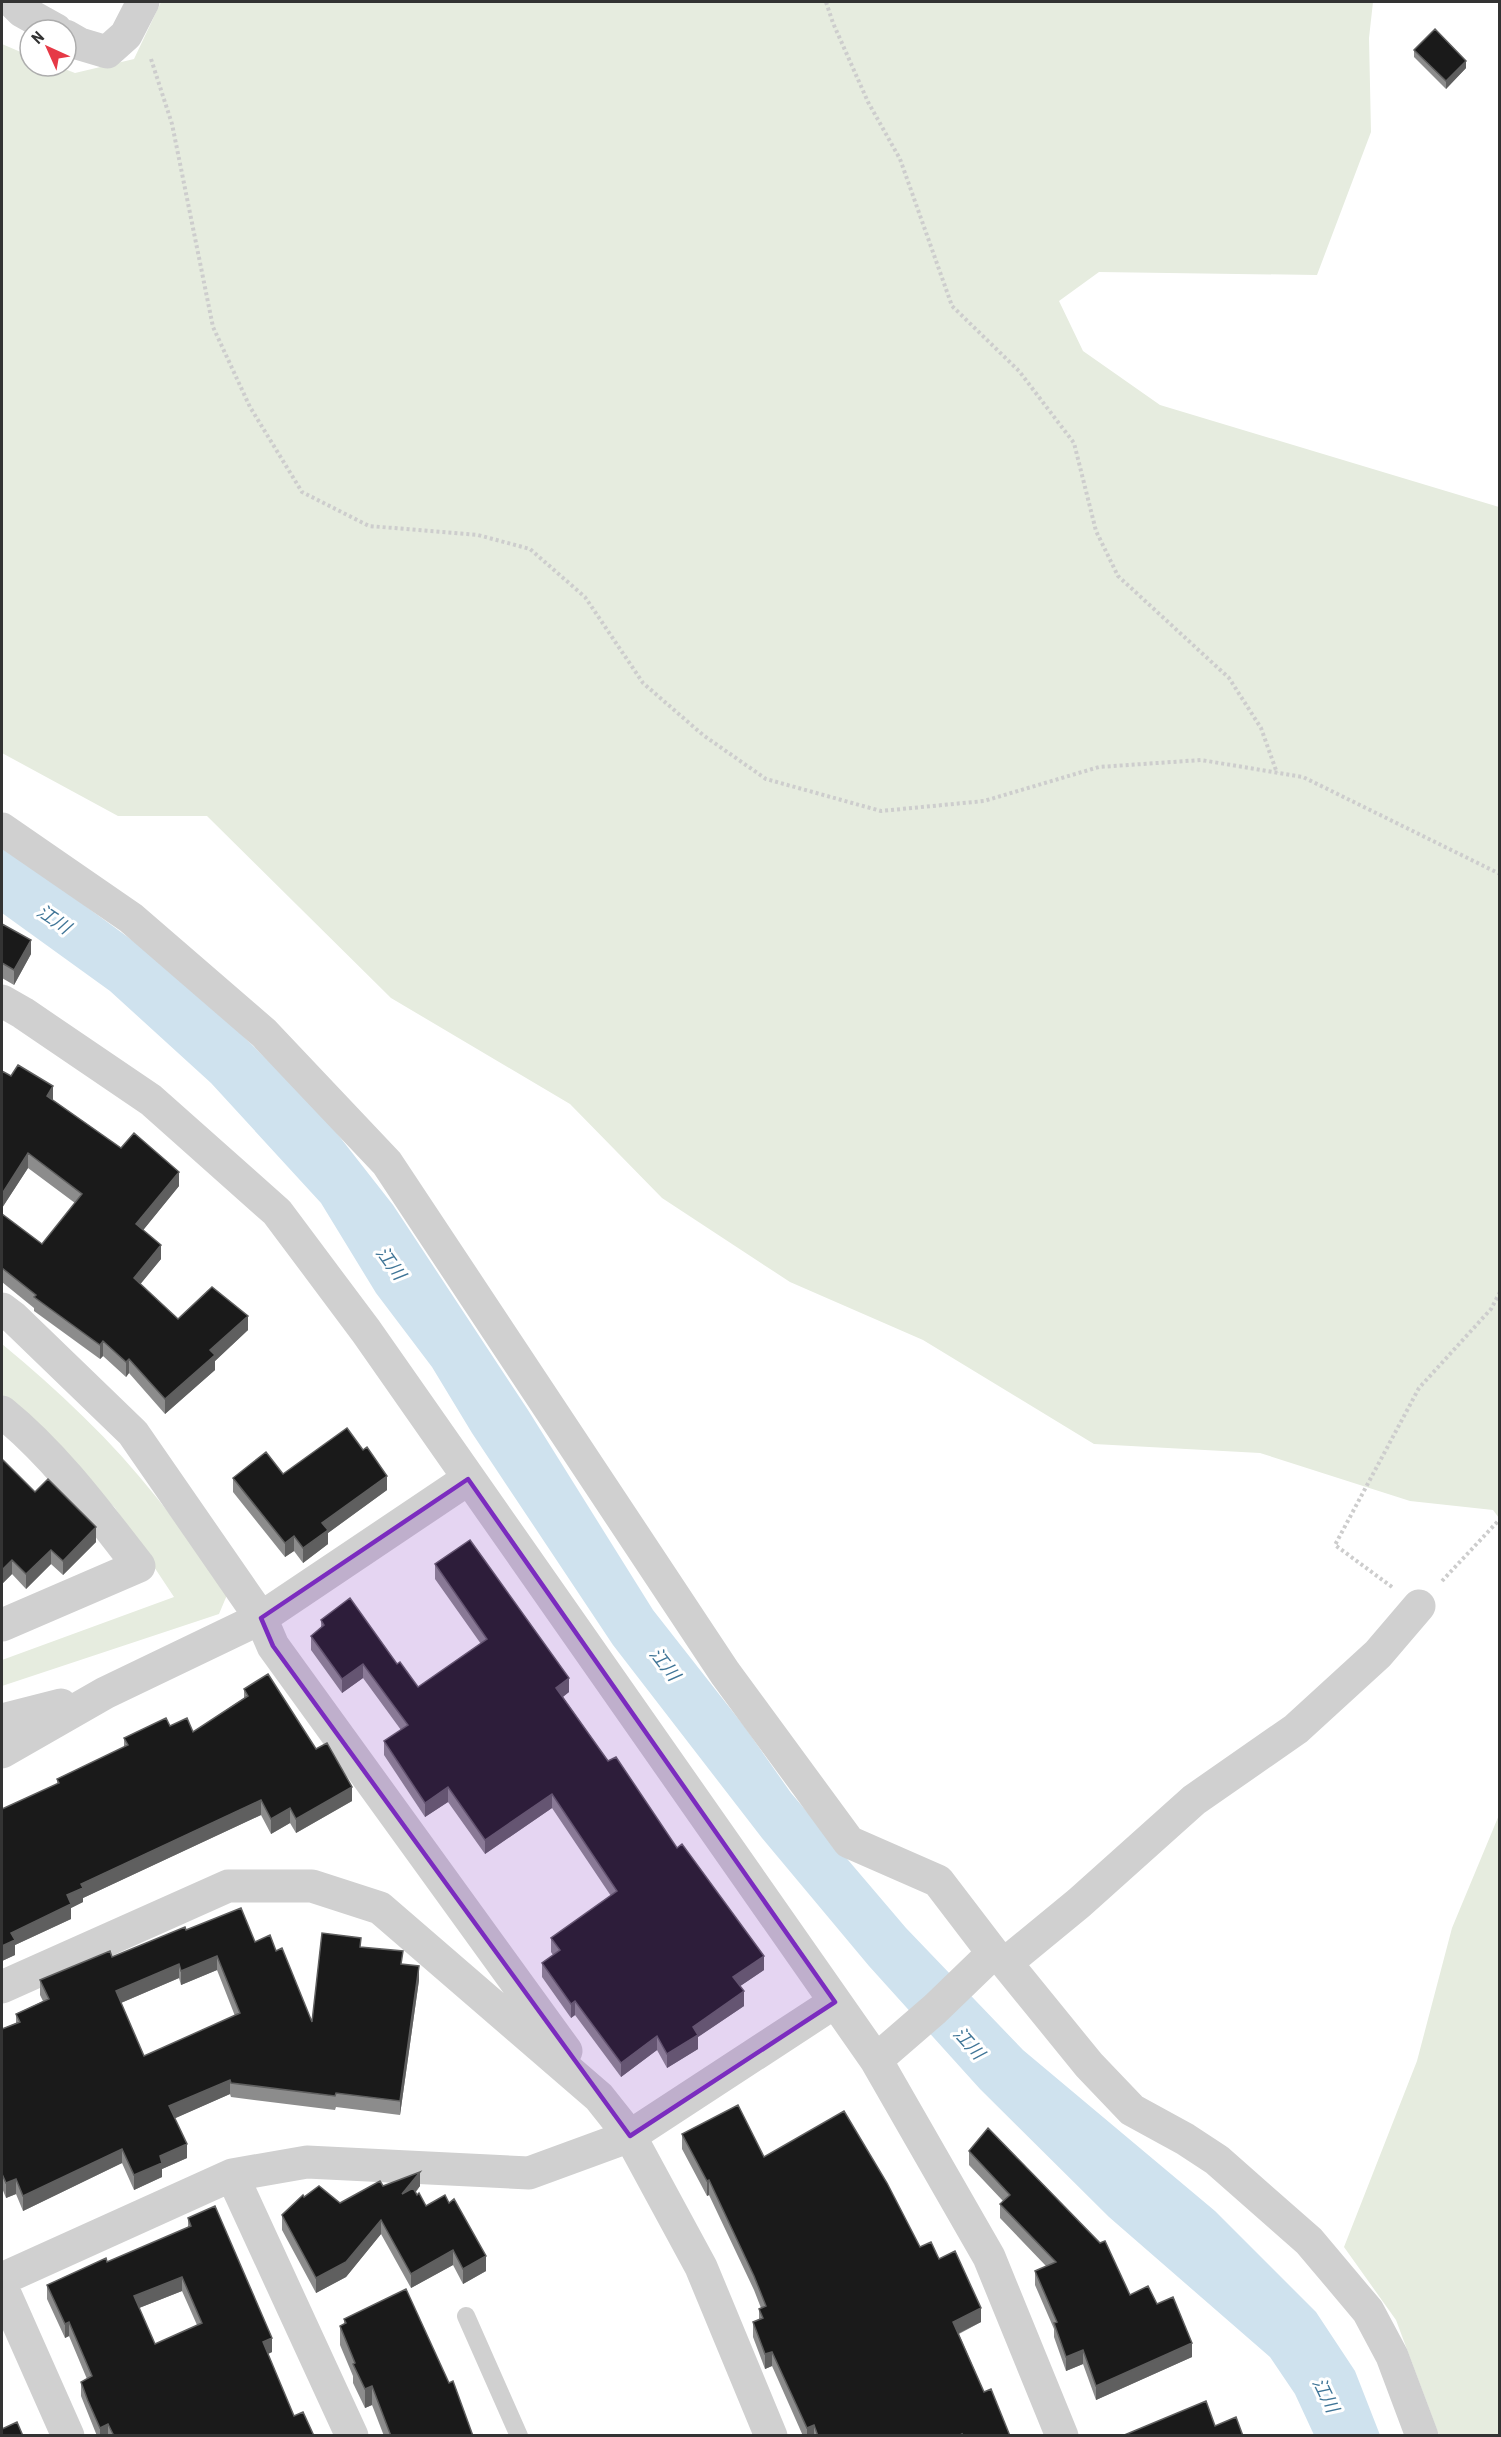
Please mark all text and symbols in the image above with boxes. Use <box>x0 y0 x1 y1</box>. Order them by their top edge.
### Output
north arrow <box>18 18 78 78</box>
text: N <box>28 28 48 48</box>
water label: 江川 <box>33 900 76 939</box>
water label: 江川 <box>372 1242 411 1285</box>
water label: 江川 <box>646 1643 686 1686</box>
water label: 江川 <box>949 2023 990 2065</box>
water label: 江川 <box>1309 2374 1344 2418</box>

